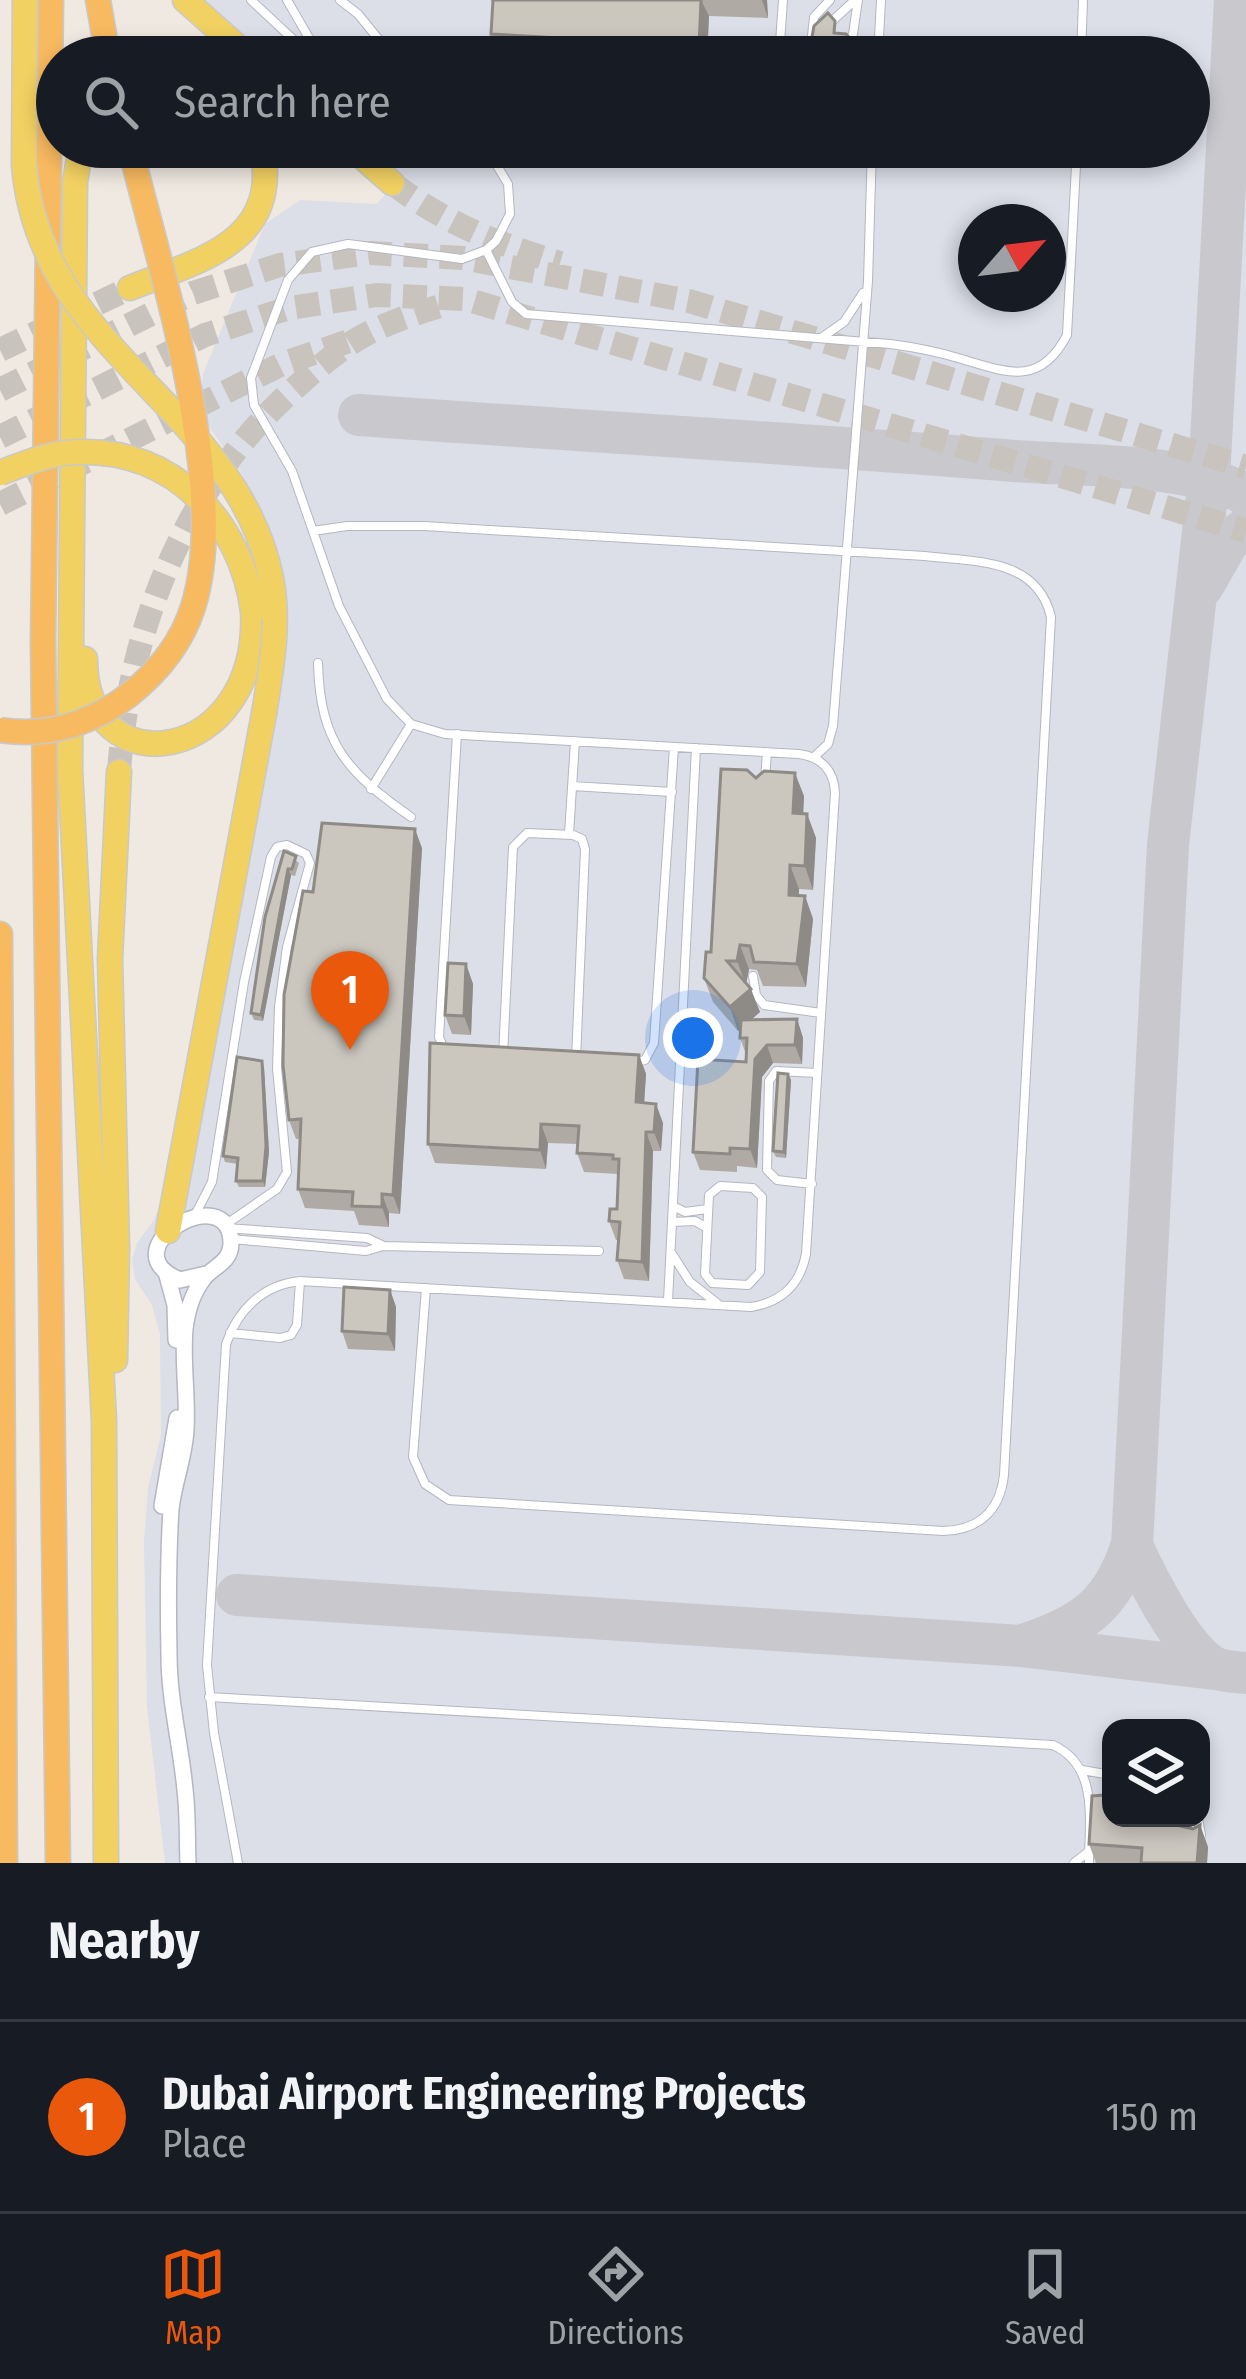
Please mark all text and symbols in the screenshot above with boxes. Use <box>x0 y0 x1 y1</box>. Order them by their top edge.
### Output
search box <box>36 36 1210 168</box>
icon: search <box>78 69 144 135</box>
text: Search here <box>174 75 391 129</box>
north arrow <box>958 204 1066 312</box>
pin: 1 <box>311 951 389 1050</box>
your location <box>663 1008 723 1068</box>
map controls <box>1102 1719 1210 1827</box>
button: layers <box>1102 1719 1210 1827</box>
text: Nearby <box>48 1910 200 1972</box>
text: Dubai Airport Engineering Projects <box>162 2067 806 2121</box>
text: 1 <box>79 2094 95 2140</box>
text: 150 m <box>1105 2094 1198 2140</box>
text: Place <box>162 2121 246 2167</box>
tab: Map <box>160 2241 226 2353</box>
tab: Directions <box>547 2241 684 2353</box>
tab: Saved <box>1005 2241 1085 2353</box>

